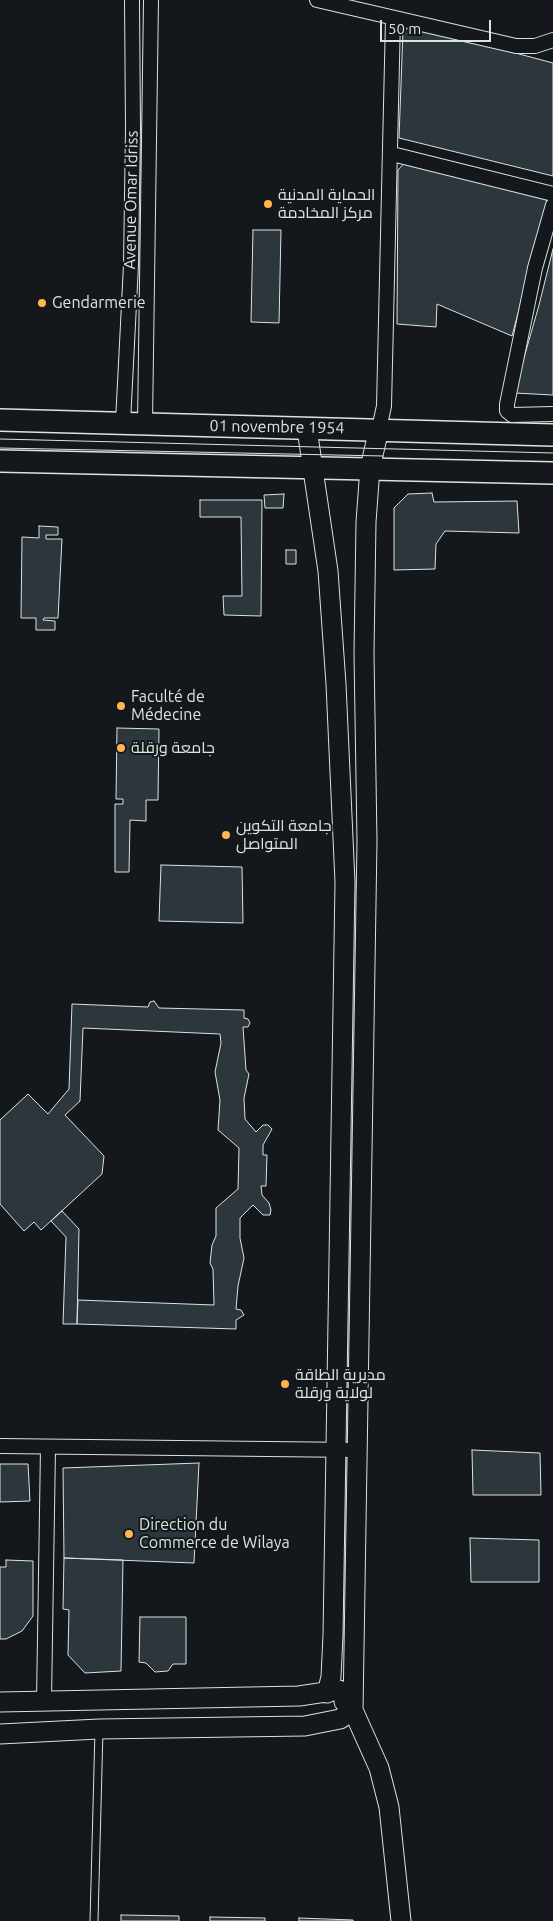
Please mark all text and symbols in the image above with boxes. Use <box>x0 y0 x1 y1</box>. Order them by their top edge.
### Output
scale bar <box>383 10 494 42</box>
text: 50 m <box>388 20 421 37</box>
street label: Avenue Omar Idriss <box>120 130 142 270</box>
place label: الحماية المدنية مركز المخادمة <box>278 185 375 223</box>
marker: الحماية المدنية مركز المخادمة <box>262 198 274 210</box>
place label: Gendarmerie <box>52 293 146 313</box>
marker: Gendarmerie <box>36 297 48 309</box>
street label: 01 novembre 1954 <box>210 416 344 438</box>
place label: Faculté de Médecine <box>131 687 205 725</box>
marker: Faculté de Médecine <box>115 700 127 712</box>
place label: جامعة ورقلة <box>131 738 215 758</box>
marker: جامعة ورقلة <box>115 742 127 754</box>
place label: جامعة التكوين المتواصل <box>236 816 332 854</box>
marker: جامعة التكوين المتواصل <box>220 829 232 841</box>
place label: مديرية الطاقة لولاية ورقلة <box>295 1365 386 1403</box>
marker: مديرية الطاقة لولاية ورقلة <box>279 1378 291 1390</box>
place label: Direction du Commerce de Wilaya <box>139 1515 290 1553</box>
marker: Direction du Commerce de Wilaya <box>123 1528 135 1540</box>

